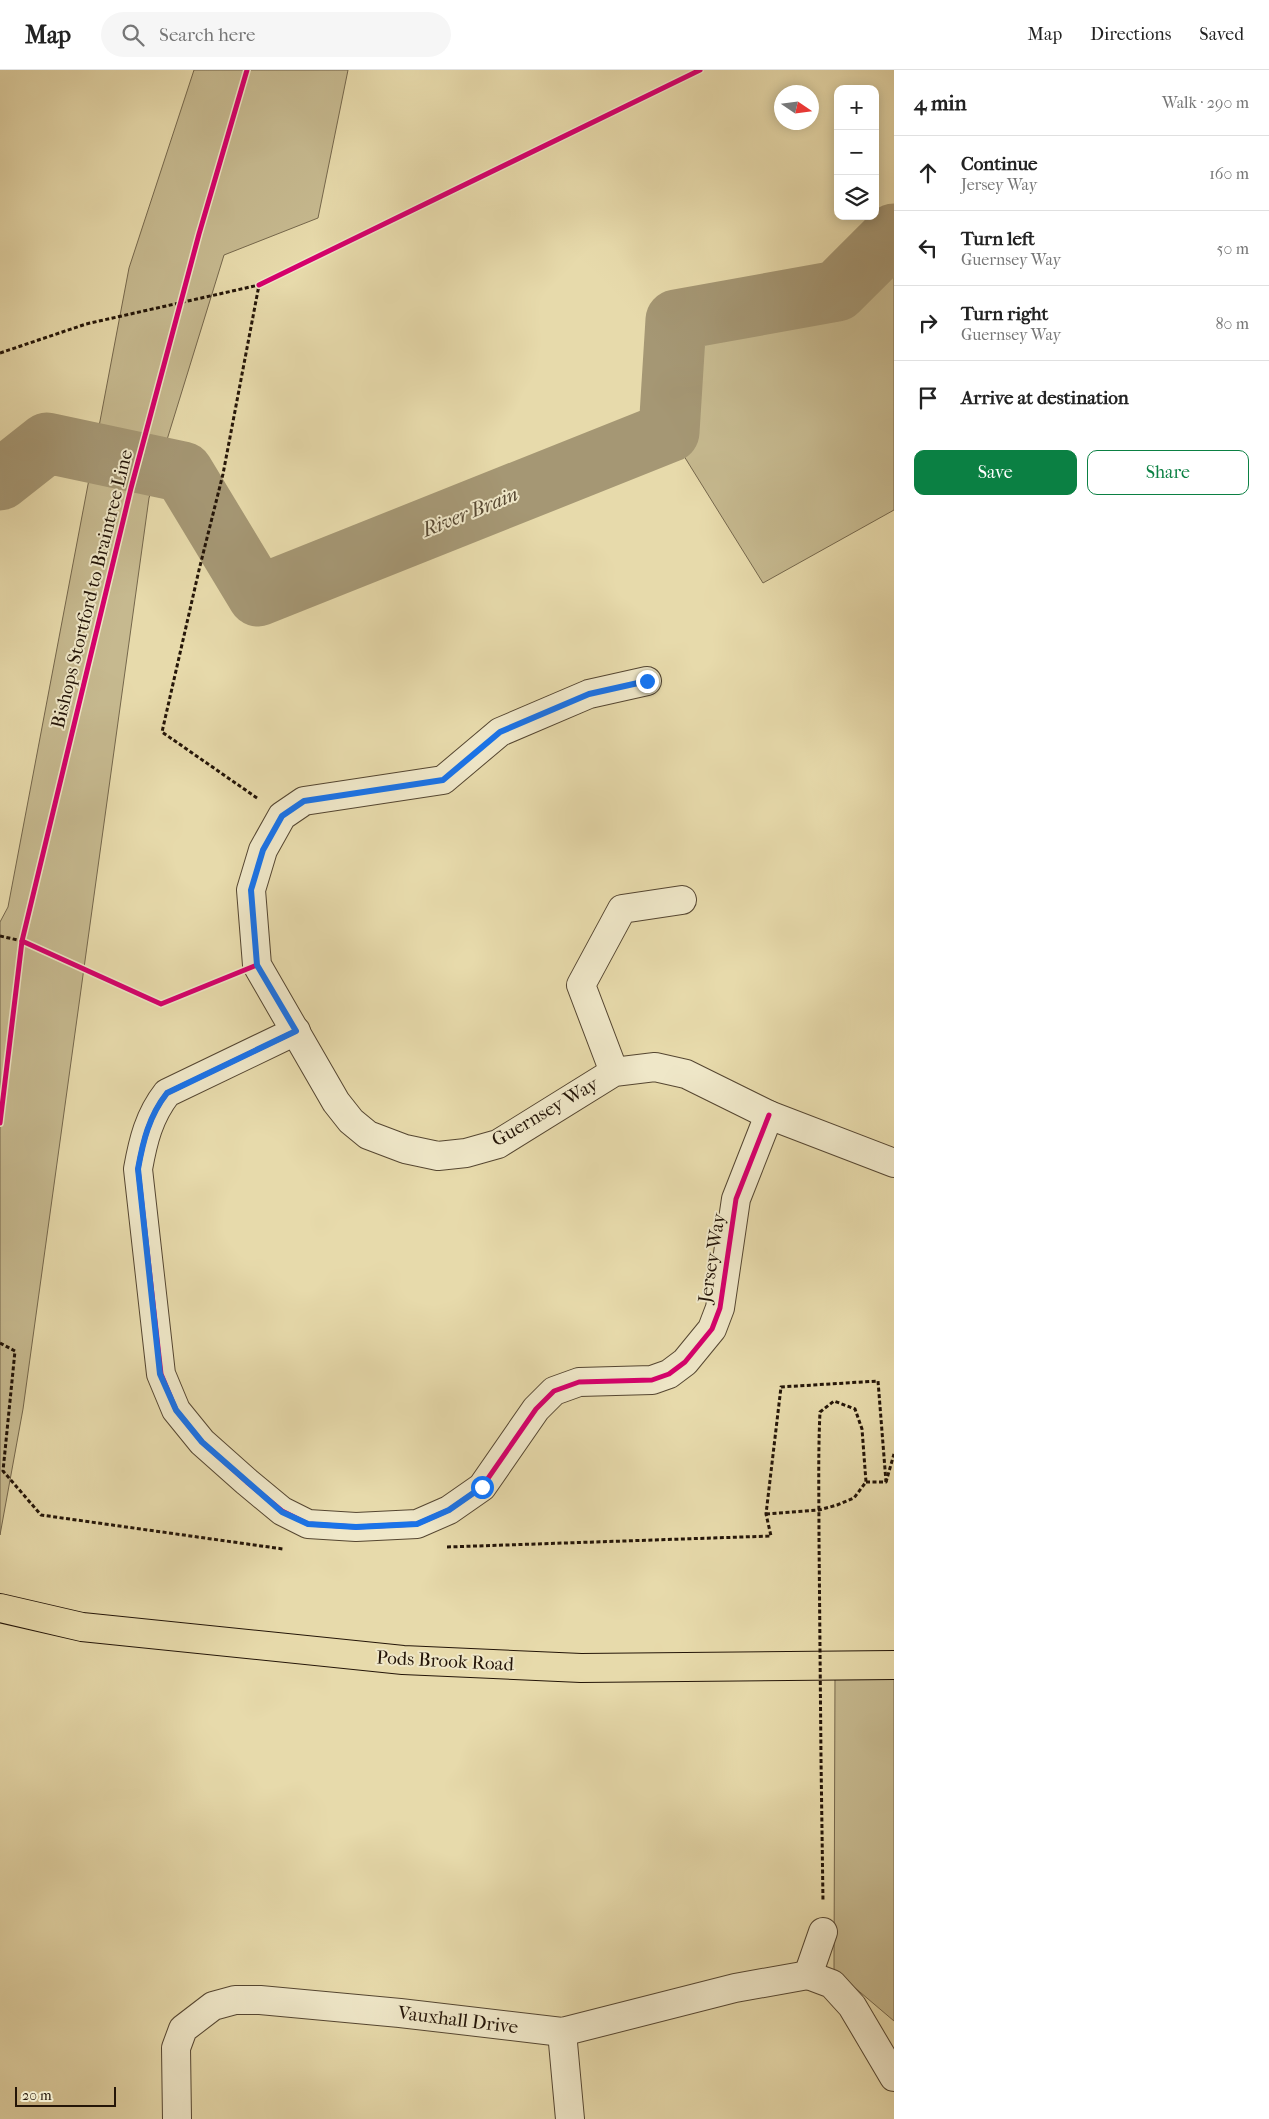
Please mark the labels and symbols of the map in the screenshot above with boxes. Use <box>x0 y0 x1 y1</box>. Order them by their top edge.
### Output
north arrow <box>774 85 819 130</box>
street label: Bishops Stortford to Braintree Line <box>47 447 137 731</box>
water label: River Brain <box>417 482 521 542</box>
route end <box>636 670 659 693</box>
street label: Guernsey Way <box>488 1072 603 1151</box>
street label: Jersey Way <box>694 1211 730 1306</box>
route start <box>471 1476 494 1499</box>
street label: Pods Brook Road <box>376 1646 515 1676</box>
street label: Vauxhall Drive <box>396 2002 519 2038</box>
scale bar <box>15 2084 116 2107</box>

